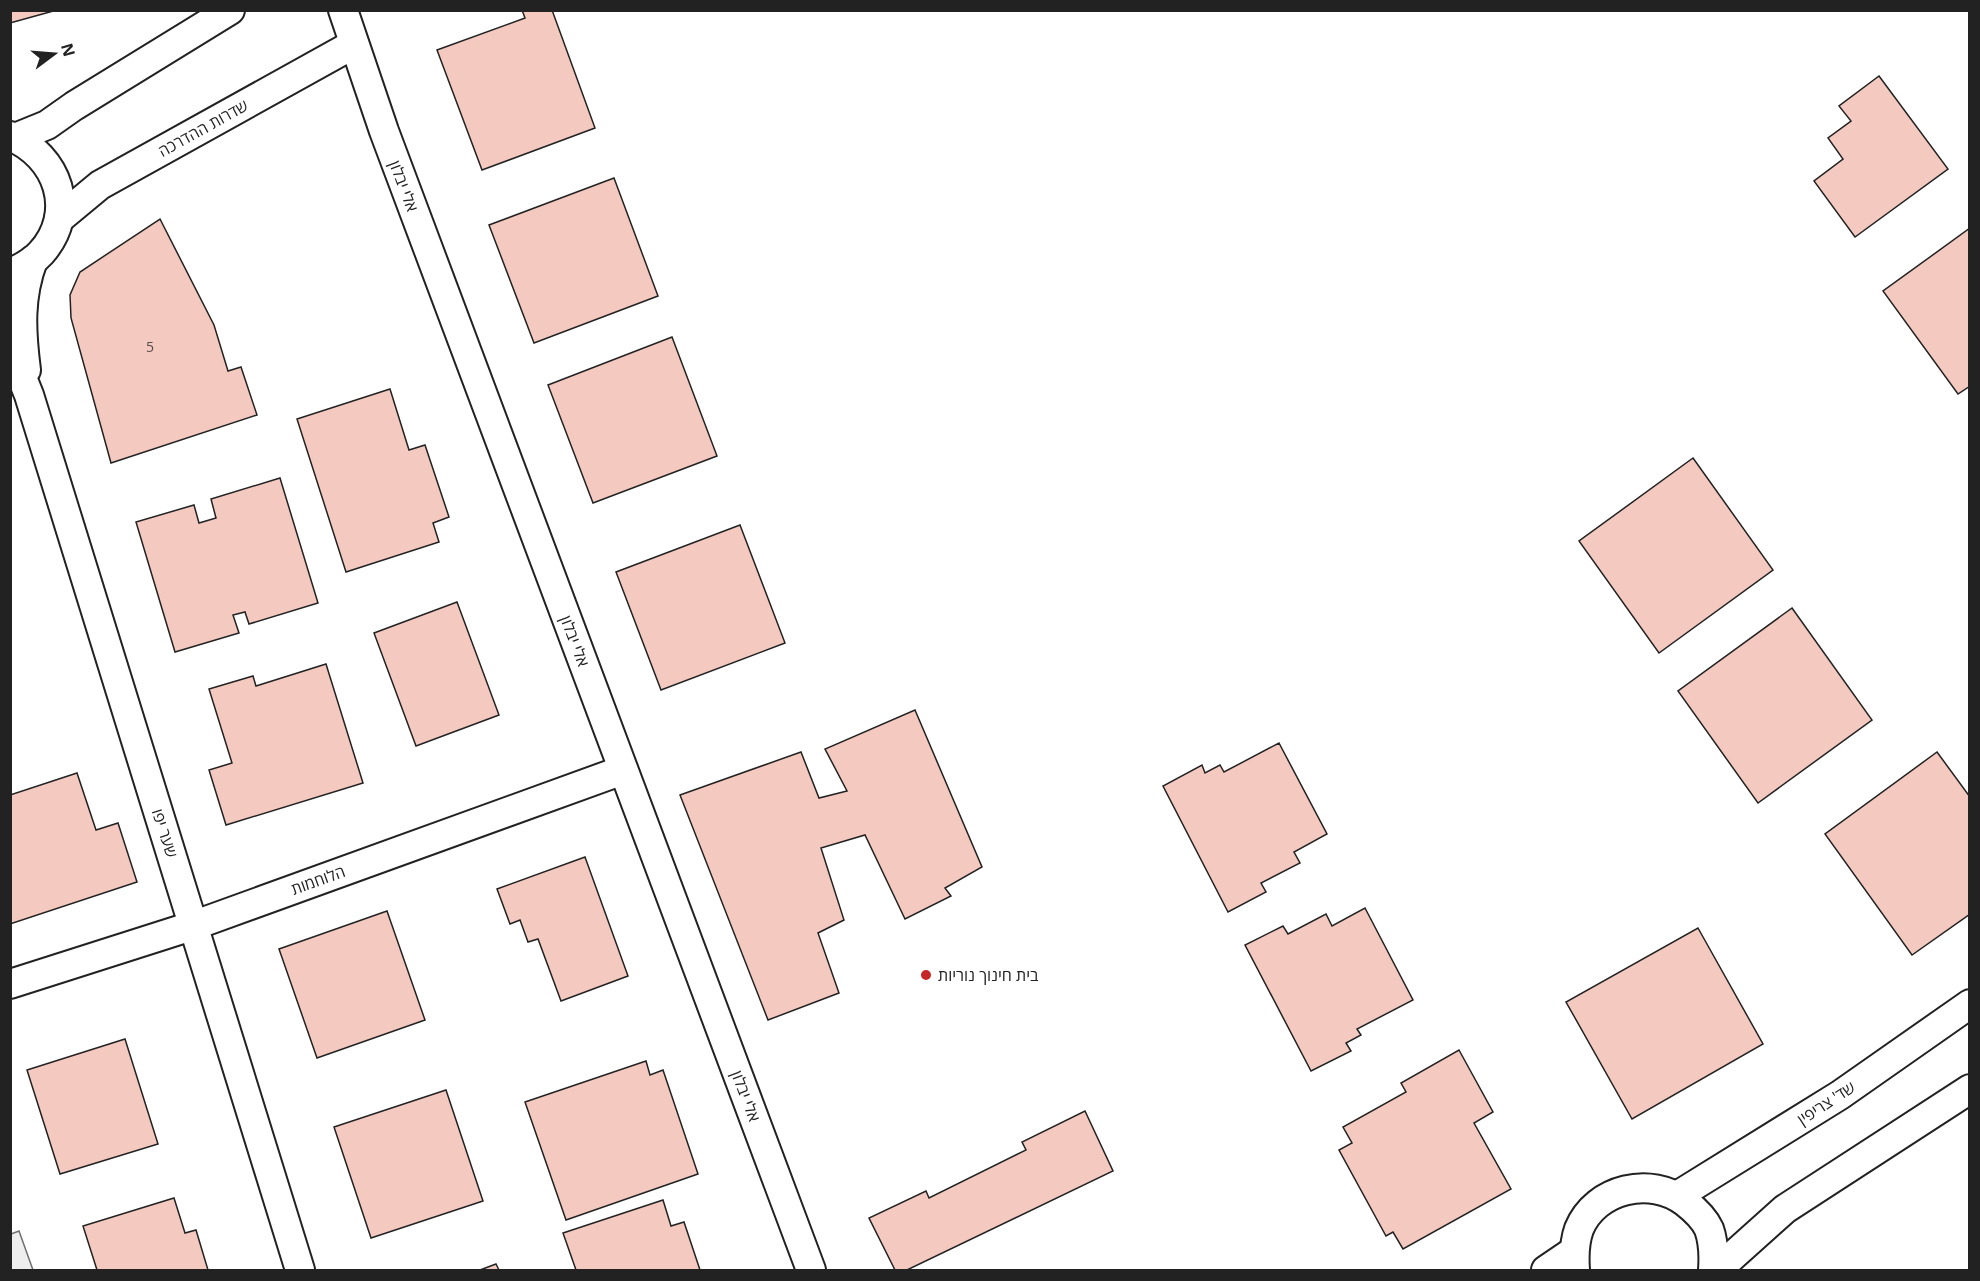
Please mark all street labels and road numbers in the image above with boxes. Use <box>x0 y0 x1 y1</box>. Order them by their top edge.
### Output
street label: שדרות ההדרכה <box>154 94 252 162</box>
street label: אלי יבלון <box>384 157 424 215</box>
street label: אלי יבלון <box>555 612 595 670</box>
street label: שער יפו <box>147 806 183 860</box>
street label: הלוחמות <box>288 860 348 900</box>
street label: אלי יבלון <box>726 1067 766 1125</box>
street label: שד' צריפין <box>1793 1076 1859 1130</box>

